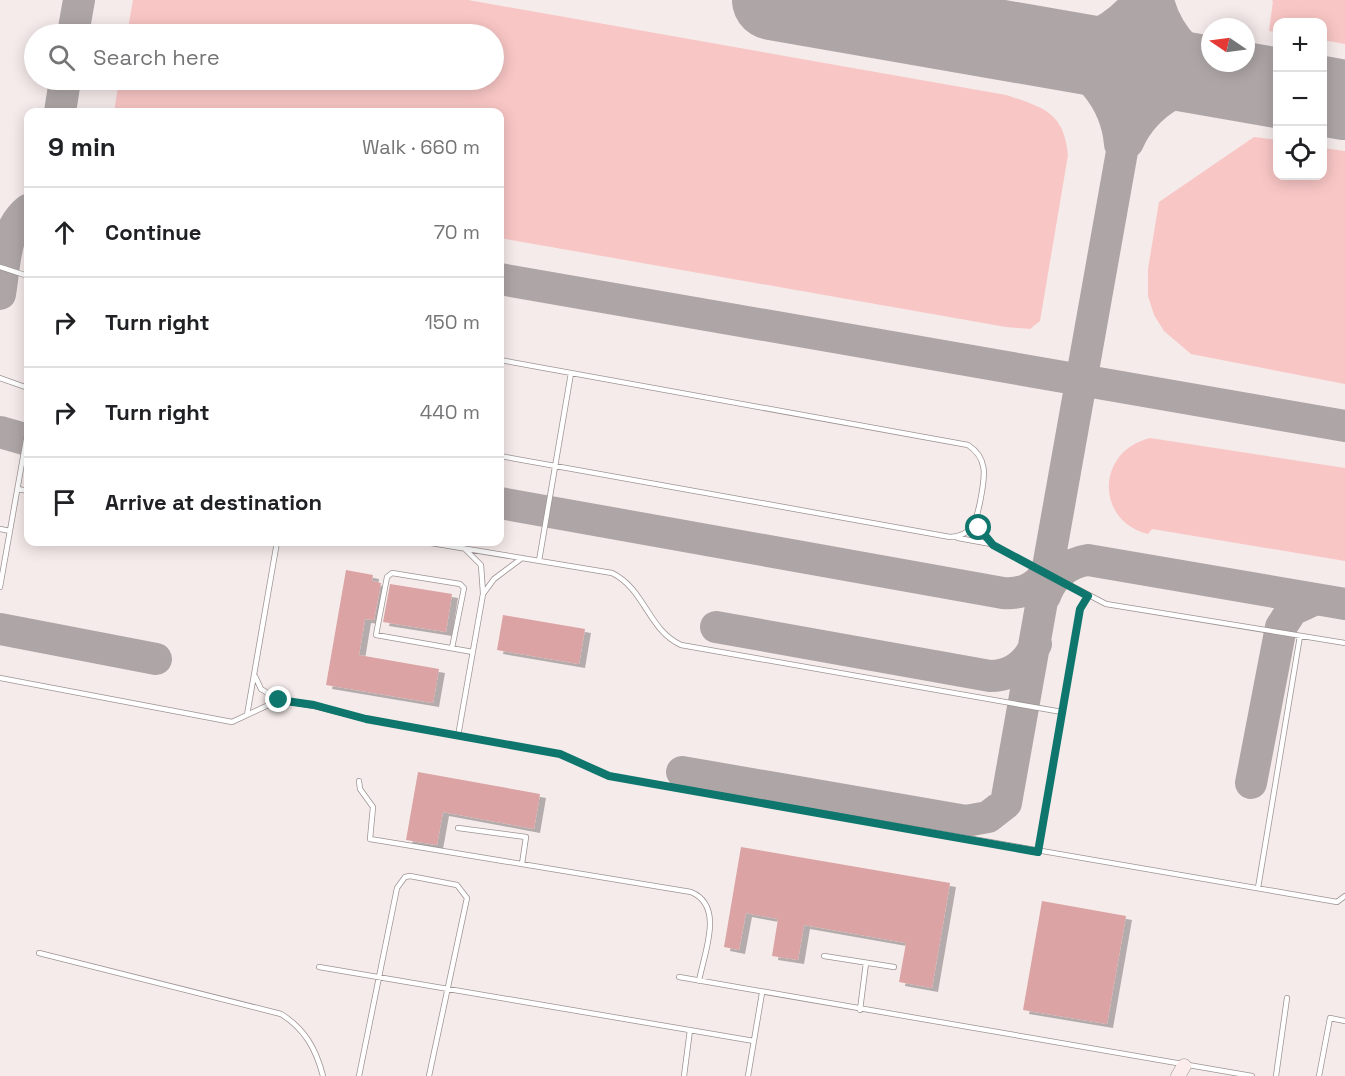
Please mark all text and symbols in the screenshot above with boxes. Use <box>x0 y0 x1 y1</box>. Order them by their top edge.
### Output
north arrow <box>1201 18 1255 72</box>
map controls <box>1273 18 1327 180</box>
button: + <box>1273 18 1327 72</box>
search box <box>24 24 504 90</box>
icon: search <box>45 41 78 74</box>
text: Search here <box>93 43 220 71</box>
button: − <box>1273 72 1327 126</box>
button: locate <box>1273 126 1327 180</box>
text: 9 min <box>48 130 116 164</box>
text: Walk · 660 m <box>362 134 480 160</box>
icon: ahead <box>48 216 81 249</box>
text: Continue <box>105 218 201 246</box>
text: 70 m <box>434 219 480 245</box>
icon: right <box>48 306 81 339</box>
text: Turn right <box>105 308 210 336</box>
text: 150 m <box>425 309 480 335</box>
icon: right <box>48 396 81 429</box>
text: Turn right <box>105 398 210 426</box>
text: 440 m <box>420 399 480 425</box>
icon: arrive <box>48 486 81 519</box>
text: Arrive at destination <box>105 488 322 516</box>
route start <box>965 514 991 540</box>
route end <box>265 686 291 712</box>

